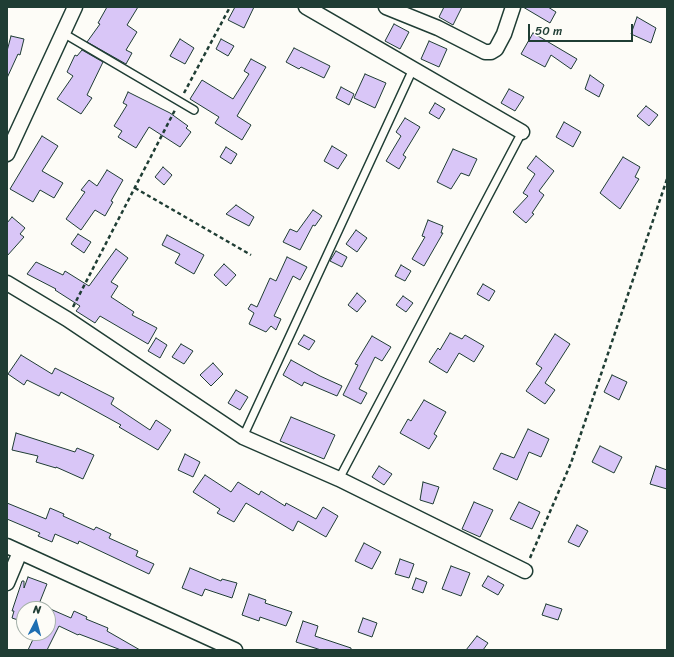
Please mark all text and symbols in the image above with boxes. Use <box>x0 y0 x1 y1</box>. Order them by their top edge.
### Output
scale bar <box>530 16 635 42</box>
text: 50 m <box>535 20 562 42</box>
text: N <box>32 600 42 619</box>
north arrow <box>16 601 56 641</box>

